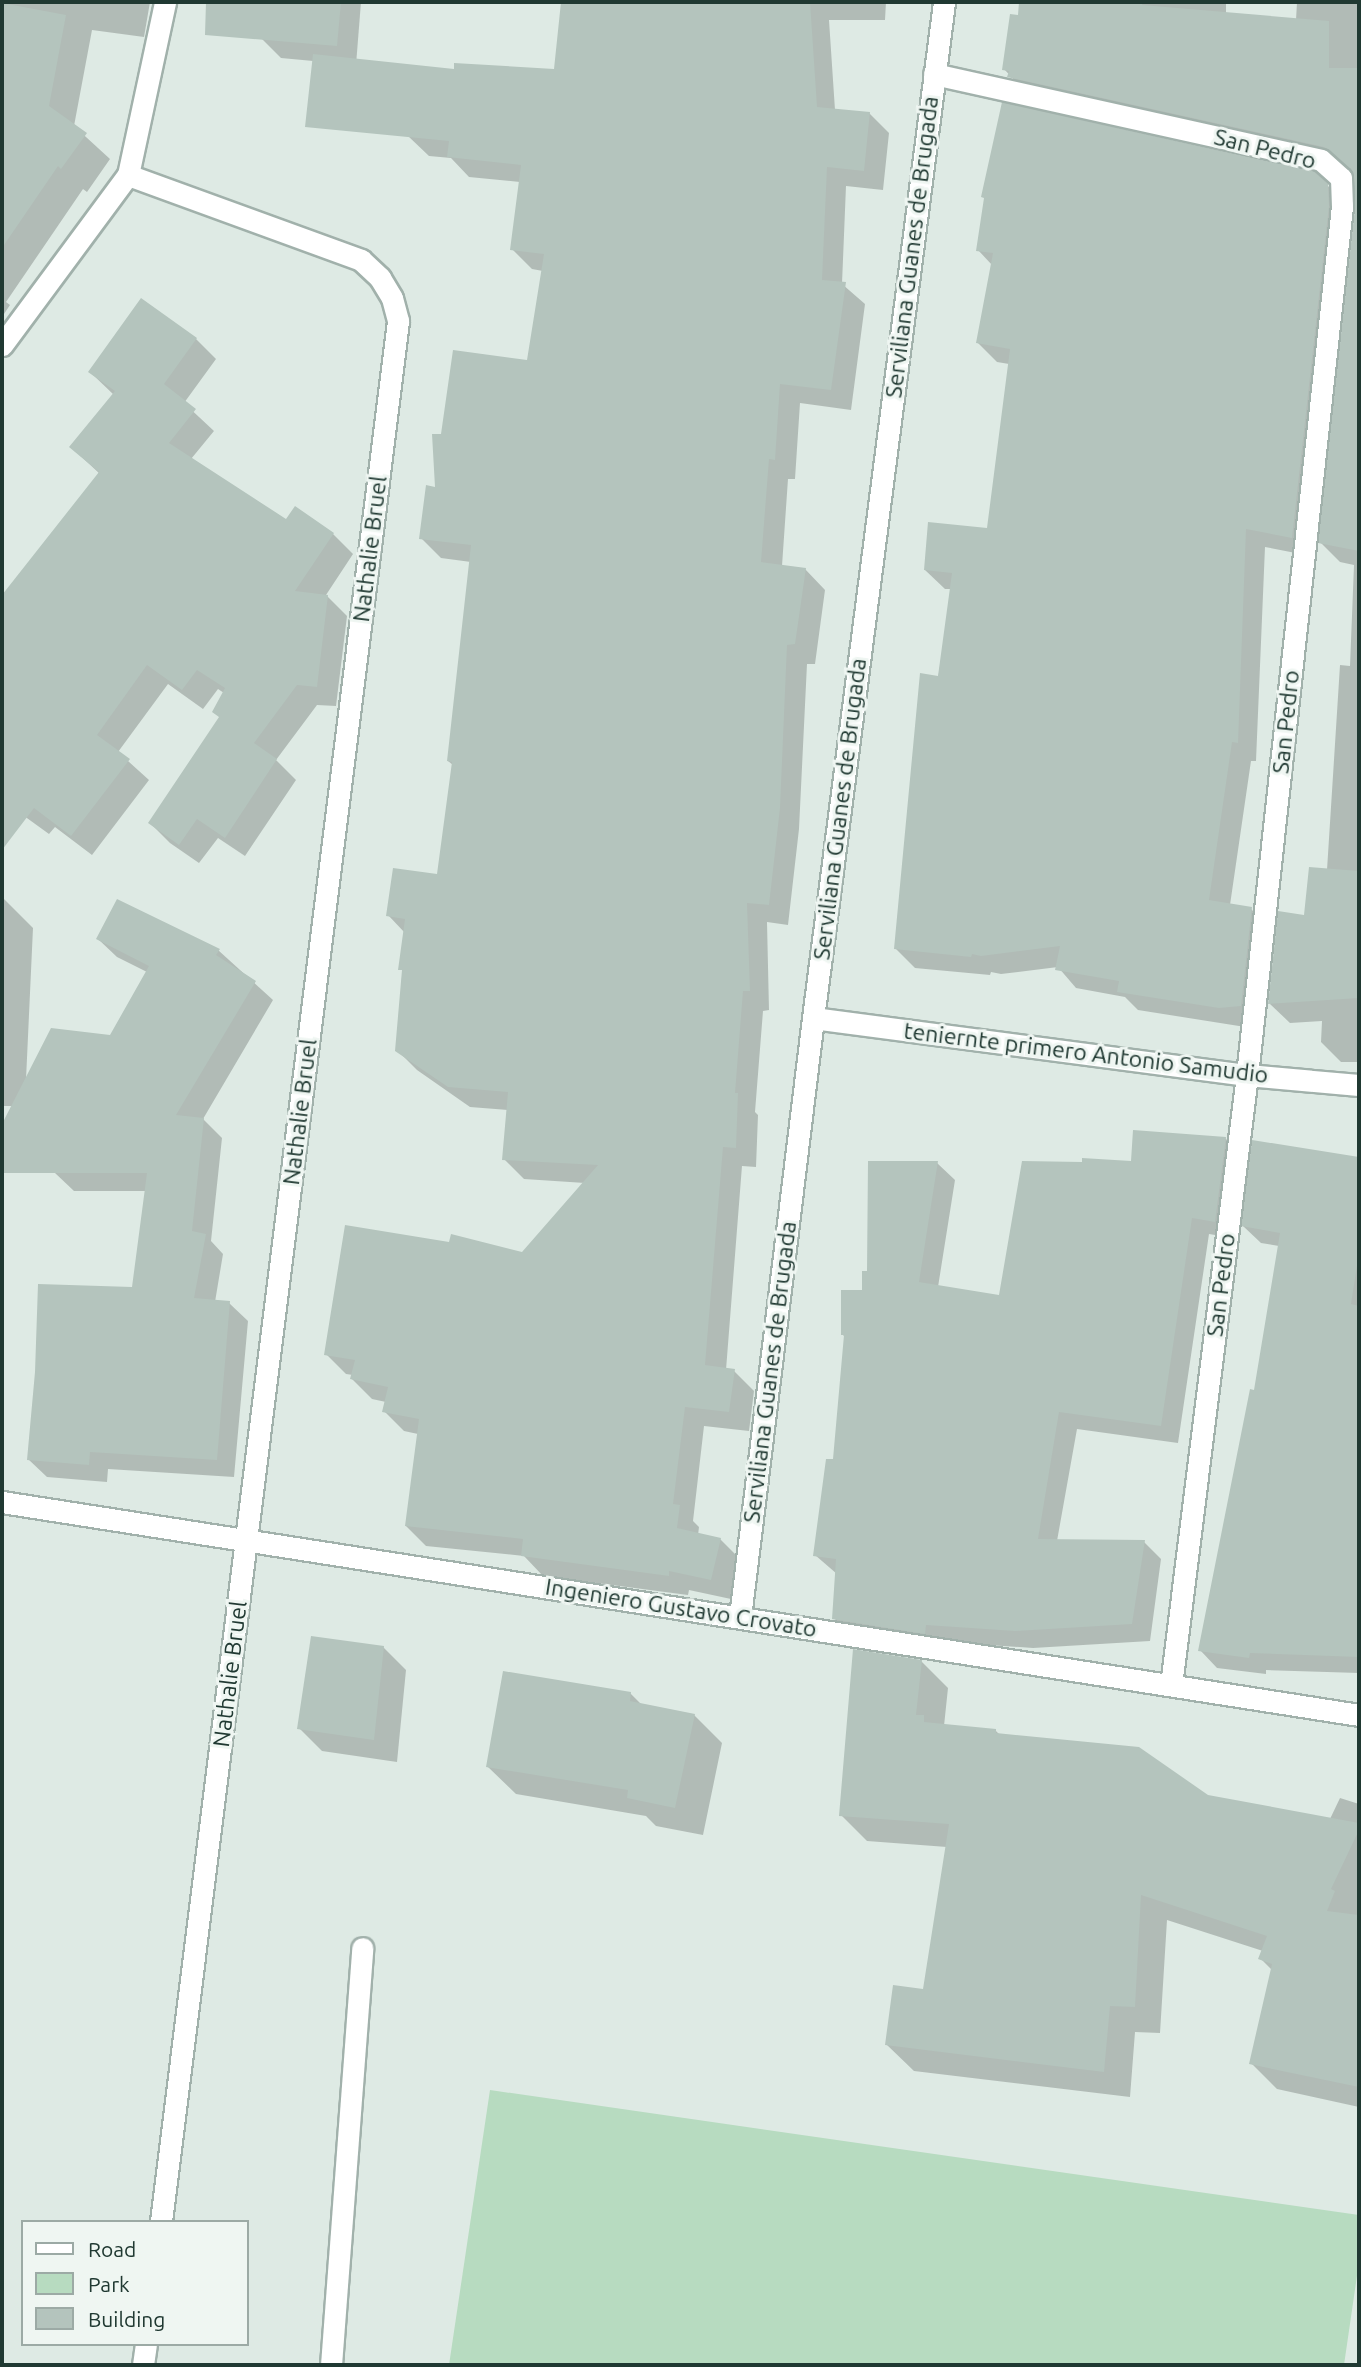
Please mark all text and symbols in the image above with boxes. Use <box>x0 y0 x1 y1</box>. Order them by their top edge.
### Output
street label: Serviliana Guanes de Brugada <box>880 94 944 400</box>
street label: San Pedro <box>1211 123 1319 175</box>
street label: Nathalie Bruel <box>347 474 393 624</box>
street label: Serviliana Guanes de Brugada <box>808 656 872 962</box>
street label: San Pedro <box>1267 669 1305 775</box>
street label: teniernte primero Antonio Samudio <box>902 1017 1270 1089</box>
street label: Nathalie Bruel <box>277 1037 323 1187</box>
street label: Serviliana Guanes de Brugada <box>738 1219 802 1525</box>
street label: San Pedro <box>1201 1232 1241 1338</box>
street label: Ingeniero Gustavo Crovato <box>543 1573 819 1643</box>
street label: Nathalie Bruel <box>207 1599 253 1749</box>
legend <box>21 2220 248 2346</box>
text: Road <box>88 2237 136 2261</box>
text: Park <box>88 2272 130 2296</box>
text: Building <box>88 2307 165 2331</box>

